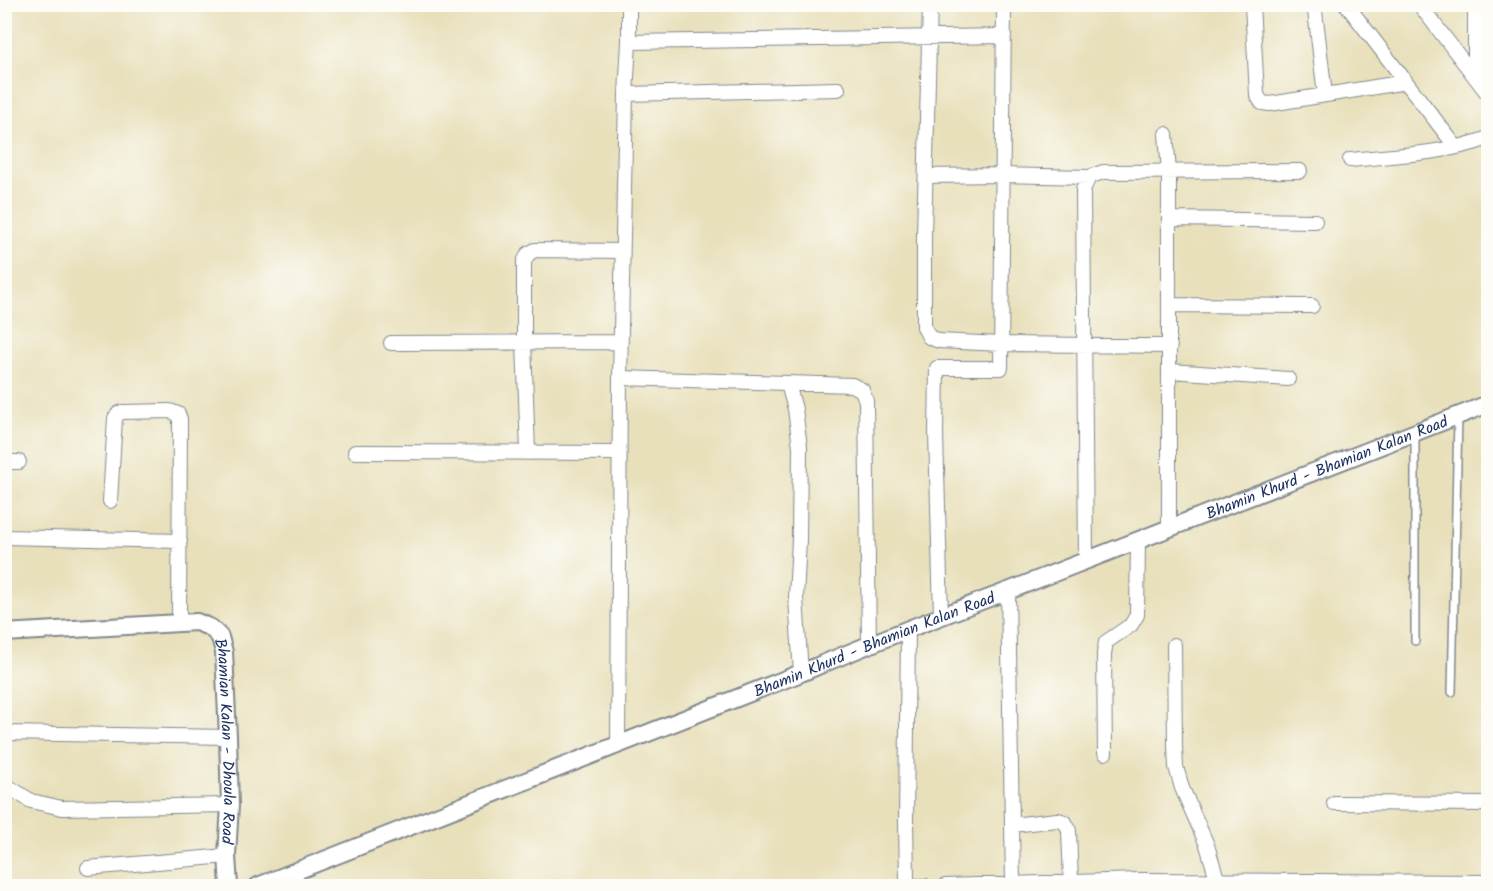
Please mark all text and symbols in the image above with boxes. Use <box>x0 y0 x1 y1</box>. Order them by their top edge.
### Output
street label: Bhamin Khurd - Bhamian Kalan Road <box>1203 409 1453 527</box>
street label: Bhamin Khurd - Bhamian Kalan Road <box>750 586 1000 704</box>
street label: Bhamian Kalan - Dhoula Road <box>207 636 241 846</box>

